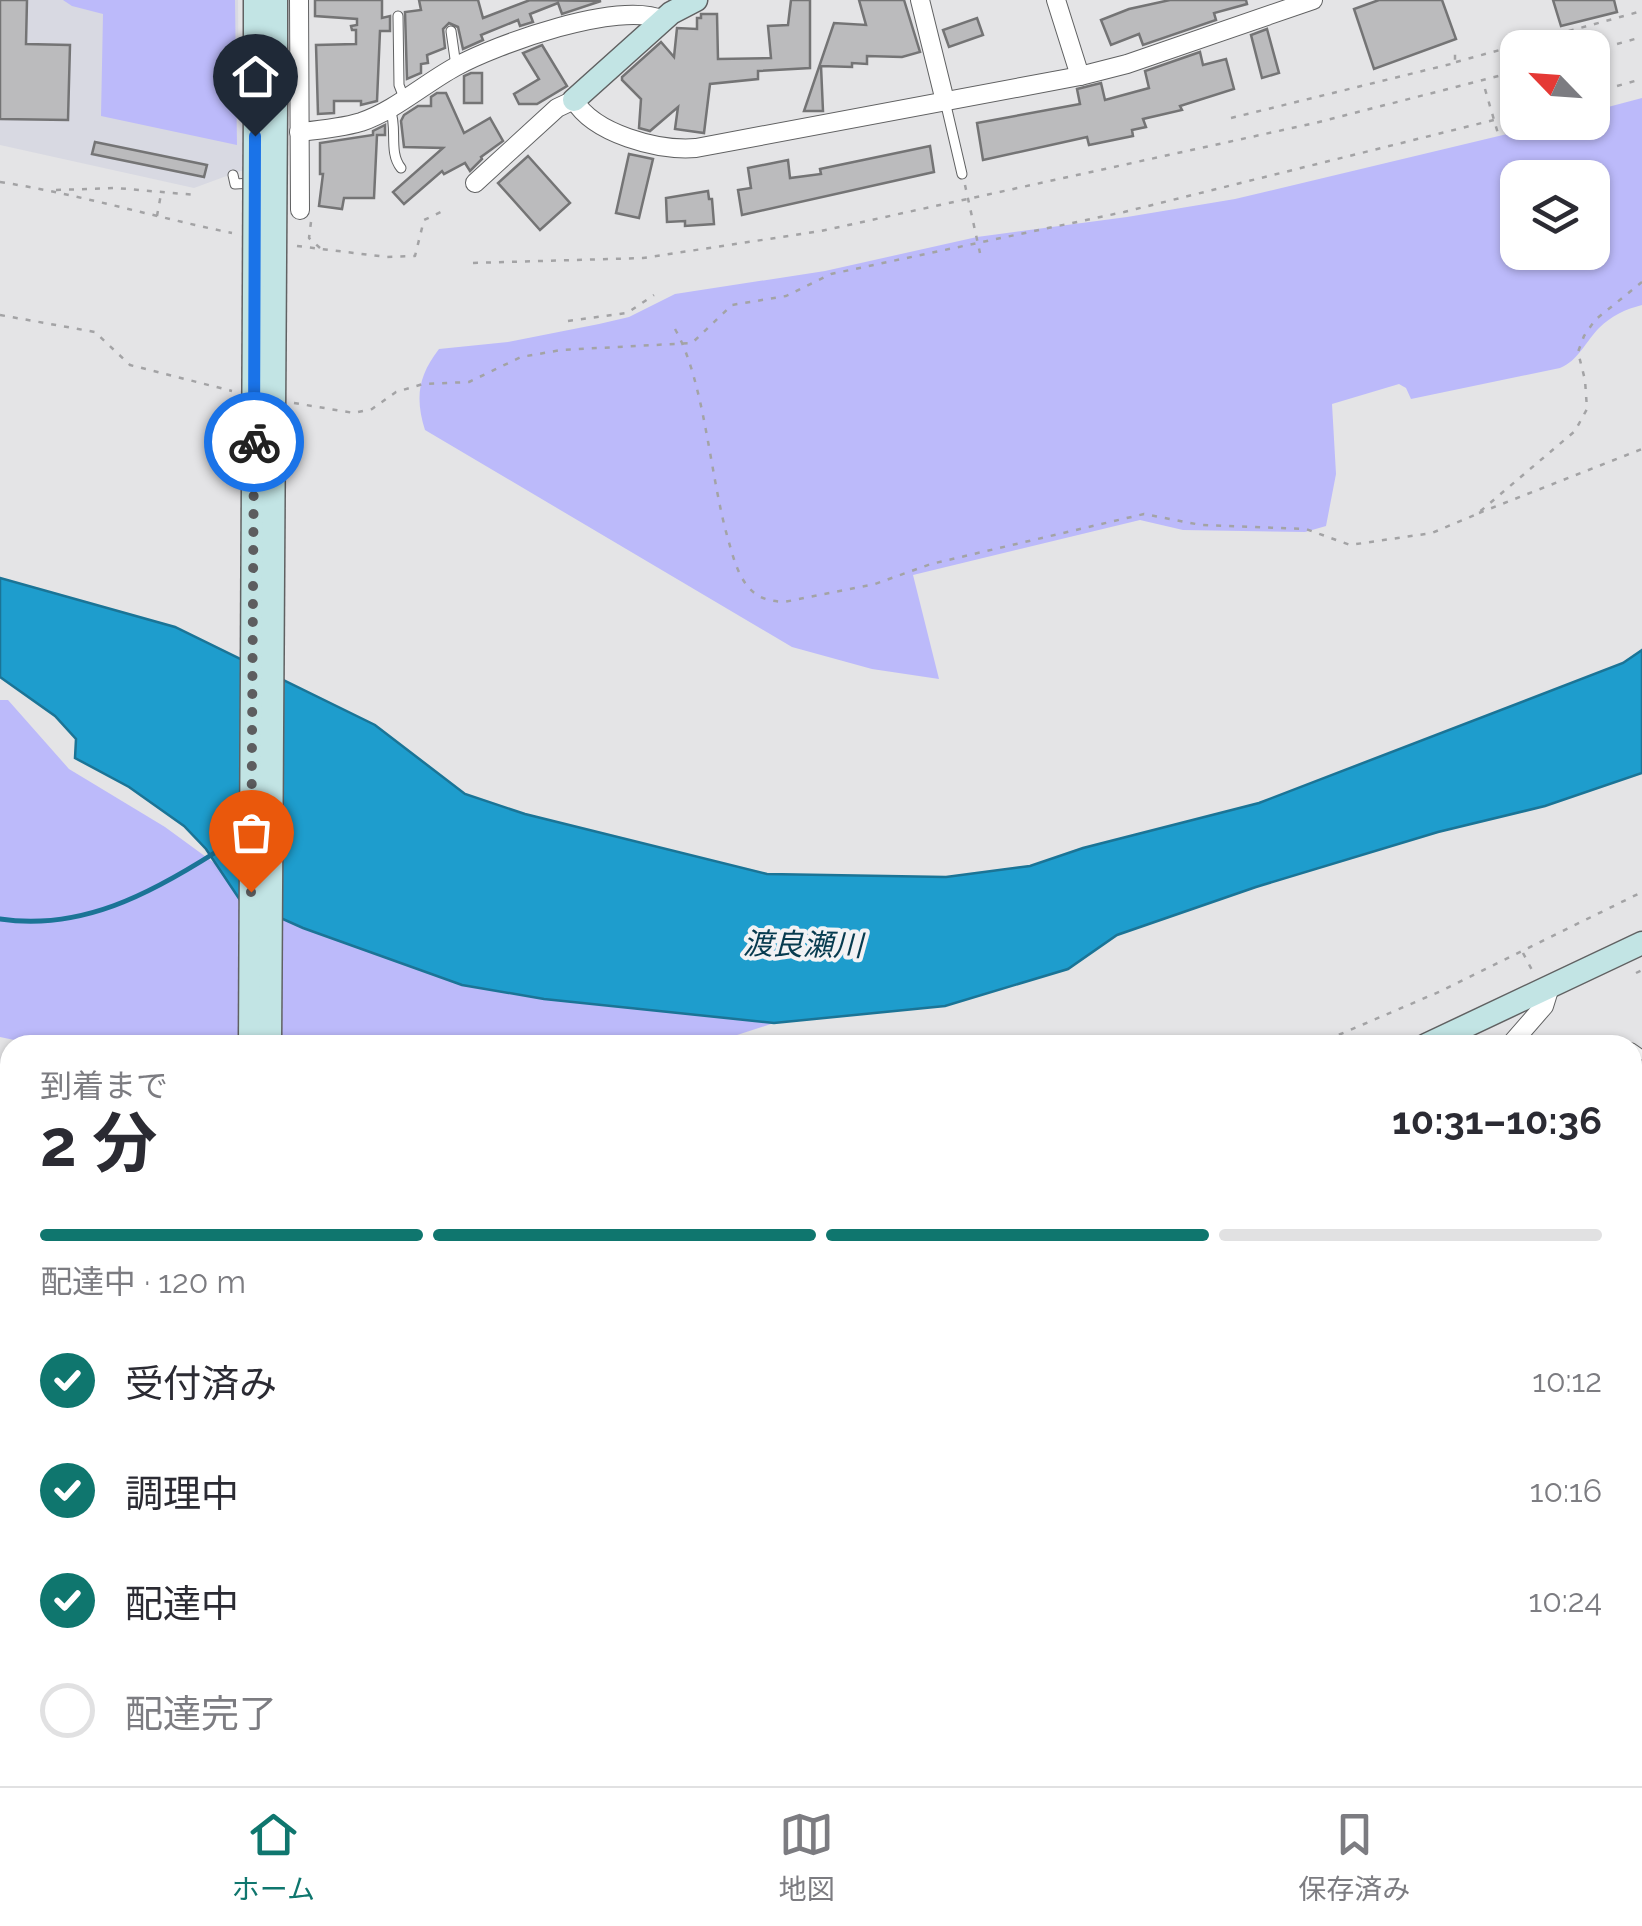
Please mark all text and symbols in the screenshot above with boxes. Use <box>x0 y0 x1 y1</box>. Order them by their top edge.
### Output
north arrow <box>1500 30 1610 140</box>
map controls <box>1500 30 1610 270</box>
pin <box>213 34 298 137</box>
icon: home <box>228 49 283 104</box>
button: layers <box>1500 160 1610 270</box>
courier <box>204 392 304 492</box>
icon: bike <box>227 415 282 470</box>
pin <box>209 790 294 893</box>
icon: bag <box>224 805 279 860</box>
water label: 渡良瀬川 <box>743 926 866 963</box>
text: 到着まで <box>40 1067 168 1104</box>
text: 10:31–10:36 <box>1392 1098 1602 1143</box>
text: 2 分 <box>40 1105 157 1181</box>
text: 配達中 · 120 m <box>40 1263 246 1300</box>
icon: check <box>40 1353 95 1408</box>
text: 受付済み <box>125 1361 277 1406</box>
text: 10:12 <box>1532 1362 1602 1399</box>
icon: check <box>40 1463 95 1518</box>
text: 調理中 <box>125 1471 239 1516</box>
text: 10:16 <box>1530 1472 1602 1509</box>
icon: check <box>40 1573 95 1628</box>
text: 配達中 <box>125 1581 239 1626</box>
text: 10:24 <box>1529 1582 1602 1619</box>
text: 配達完了 <box>125 1691 277 1736</box>
tab: ホーム <box>232 1807 315 1907</box>
tab: 地図 <box>779 1807 835 1907</box>
tab: 保存済み <box>1298 1807 1410 1907</box>

